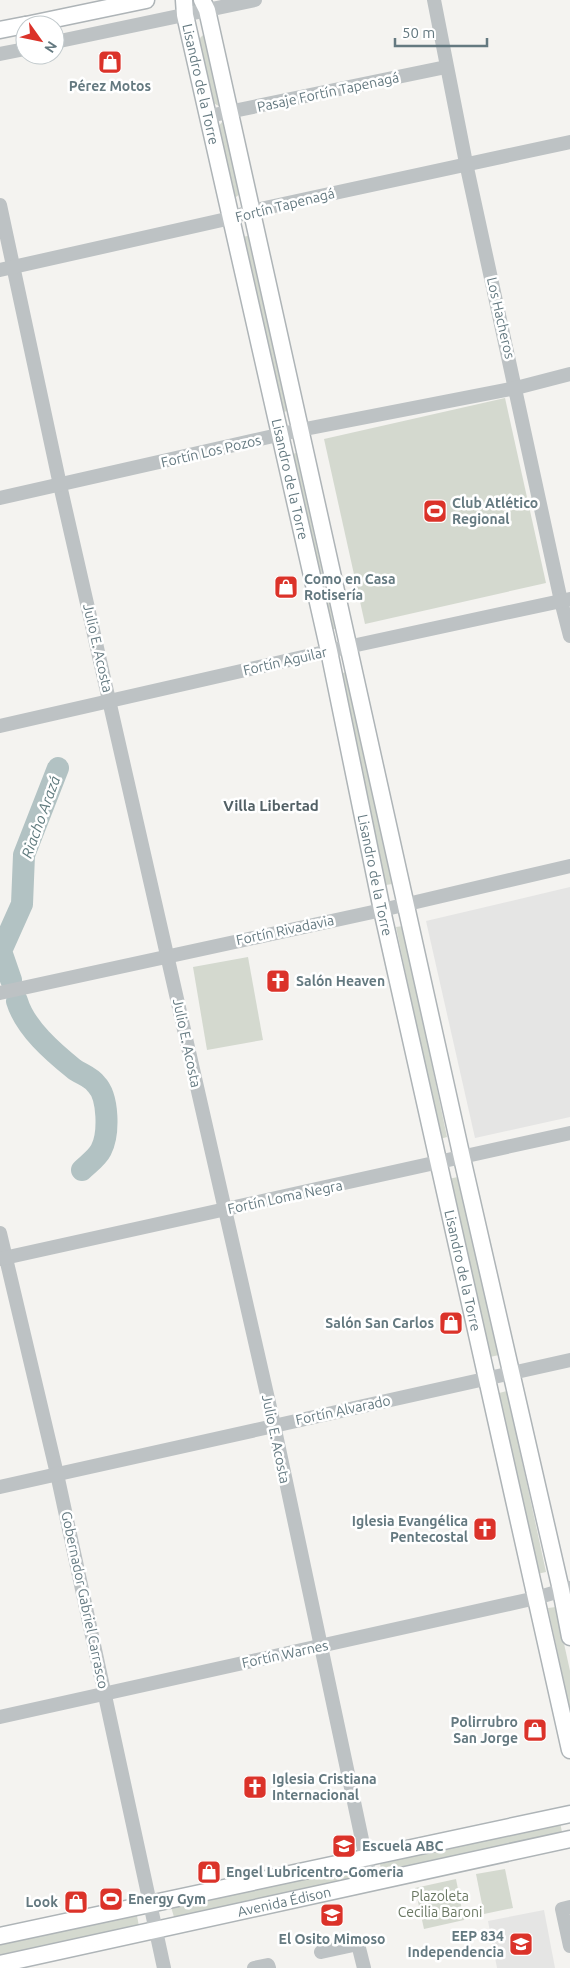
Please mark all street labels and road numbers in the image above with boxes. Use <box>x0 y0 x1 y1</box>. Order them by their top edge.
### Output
street label: Lisandro de la Torre <box>179 22 222 146</box>
street label: Pasaje Fortín Tapenagá <box>256 69 400 115</box>
street label: Fortín Tapenagá <box>234 185 336 225</box>
street label: Los Hacheros <box>484 276 518 360</box>
street label: Lisandro de la Torre <box>269 417 312 541</box>
street label: Fortín Los Pozos <box>159 432 263 470</box>
street label: Julio E. Acosta <box>80 602 116 694</box>
street label: Fortín Aguilar <box>241 643 329 678</box>
street label: Lisandro de la Torre <box>355 813 396 937</box>
street label: Fortín Rivadavia <box>234 912 336 948</box>
street label: Julio E. Acosta <box>170 997 204 1089</box>
street label: Fortín Loma Negra <box>226 1177 344 1217</box>
street label: Lisandro de la Torre <box>441 1208 484 1333</box>
street label: Fortín Alvarado <box>294 1392 392 1428</box>
street label: Julio E. Acosta <box>259 1393 293 1485</box>
street label: Gobernador Gabriel Carrasco <box>58 1510 112 1690</box>
street label: Fortín Warnes <box>240 1637 330 1671</box>
street label: Avenida Édison <box>236 1884 332 1920</box>

